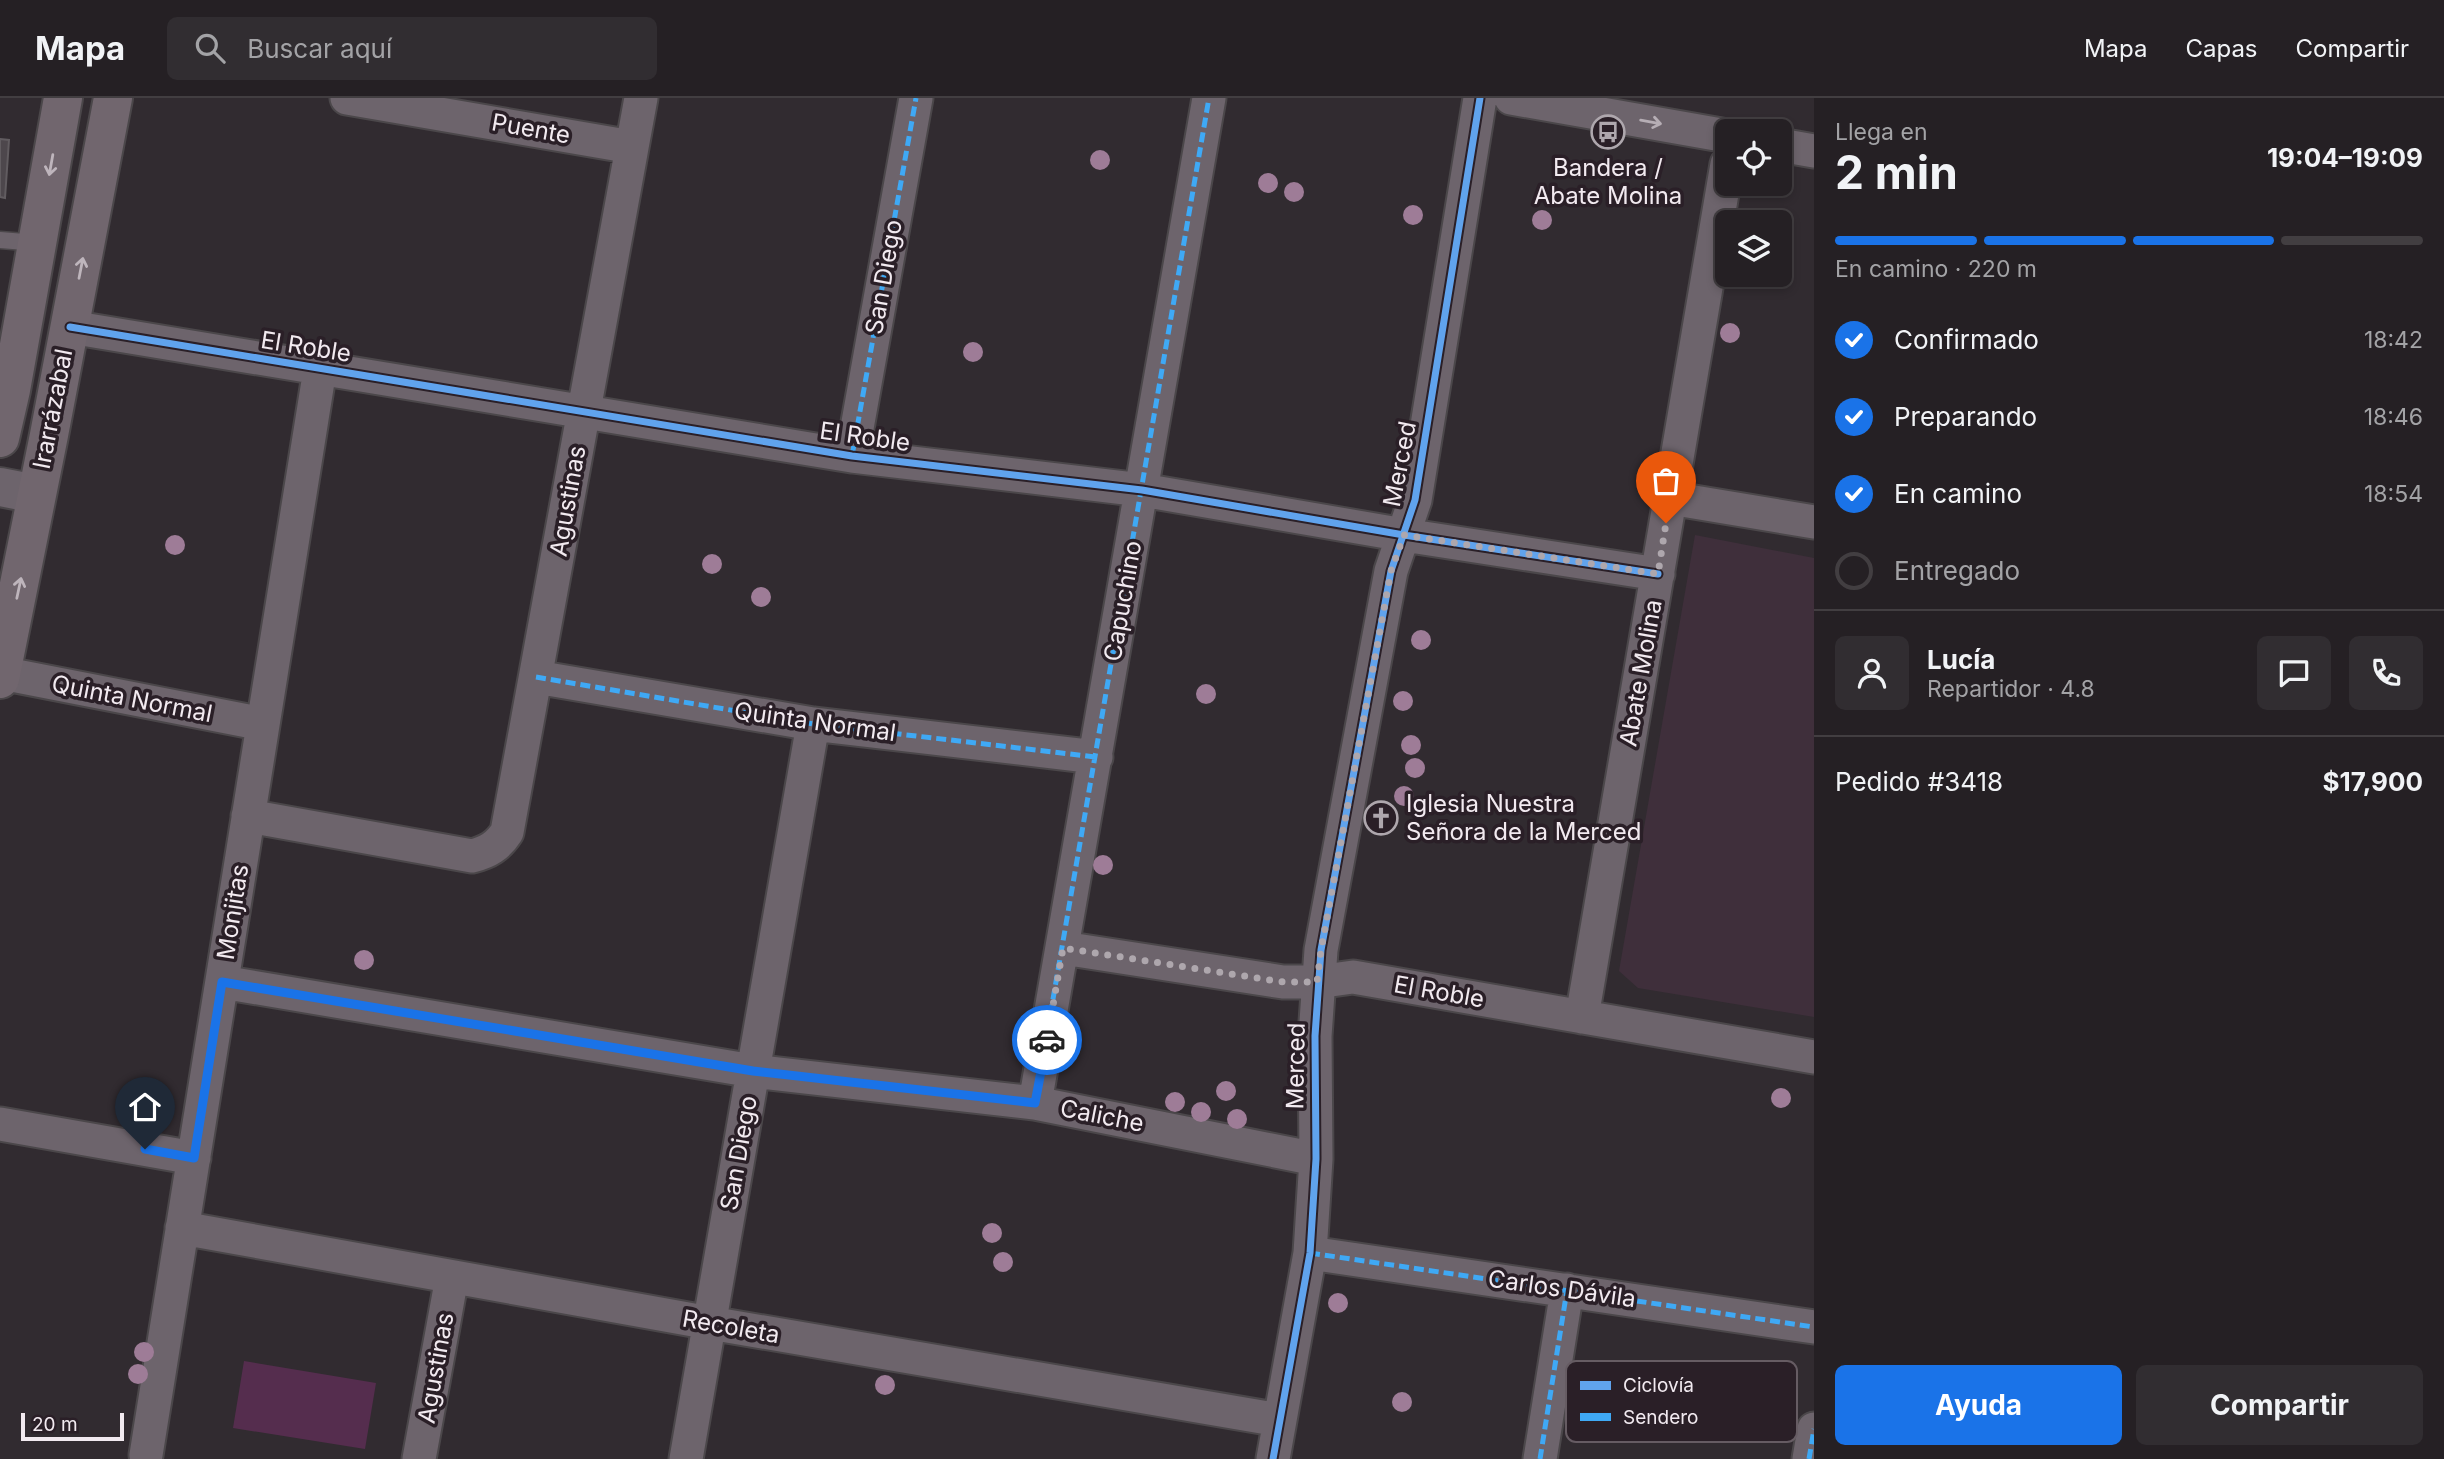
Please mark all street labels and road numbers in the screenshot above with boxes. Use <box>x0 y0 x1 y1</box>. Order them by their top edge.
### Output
street label: Puente <box>490 107 573 150</box>
street label: San Diego <box>859 217 908 337</box>
street label: El Roble <box>259 325 353 368</box>
street label: Irarrázabal <box>27 346 78 471</box>
street label: El Roble <box>818 416 912 457</box>
street label: Merced <box>1377 419 1422 509</box>
street label: Agustinas <box>543 443 592 559</box>
street label: Capuchino <box>1098 538 1147 664</box>
street label: Abate Molina <box>1613 597 1668 749</box>
street label: Quinta Normal <box>49 669 215 728</box>
street label: Quinta Normal <box>732 696 898 747</box>
street label: Monjitas <box>211 862 254 962</box>
street label: El Roble <box>1392 969 1486 1014</box>
street label: Merced <box>1280 1022 1311 1110</box>
street label: San Diego <box>714 1093 763 1213</box>
street label: Caliche <box>1058 1093 1146 1138</box>
street label: Carlos Dávila <box>1486 1264 1638 1313</box>
street label: Recoleta <box>680 1304 782 1349</box>
street label: Agustinas <box>411 1310 460 1426</box>

